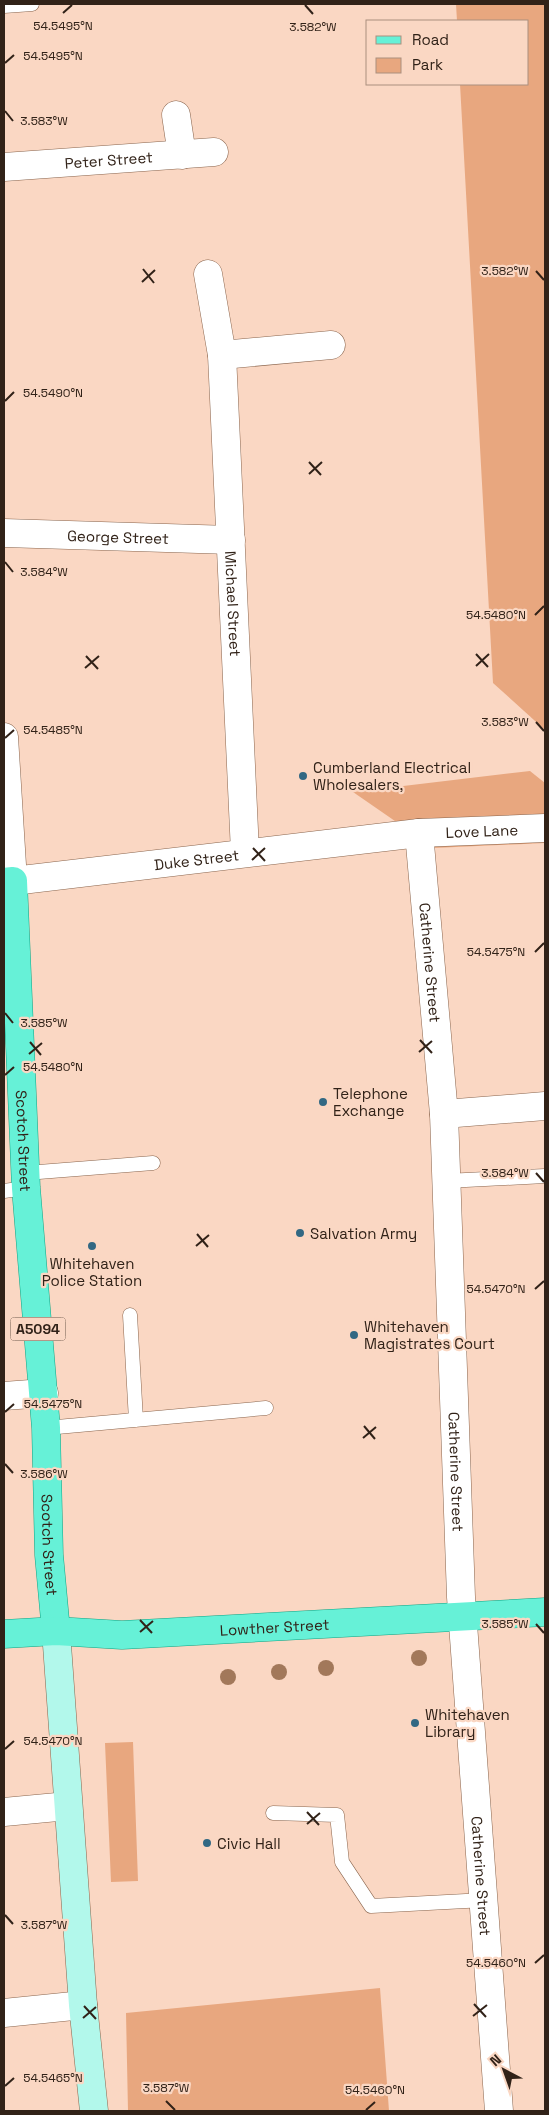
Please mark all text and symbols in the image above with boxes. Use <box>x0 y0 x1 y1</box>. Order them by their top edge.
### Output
text: 54.5495°N <box>33 18 93 34</box>
text: 3.582°W <box>289 19 337 35</box>
legend <box>366 20 529 85</box>
text: Road <box>412 30 449 49</box>
text: 54.5495°N <box>23 48 83 64</box>
text: Park <box>412 55 443 74</box>
text: 3.583°W <box>20 113 68 129</box>
street label: Peter Street <box>64 147 154 172</box>
text: 3.582°W <box>481 263 529 279</box>
text: 54.5490°N <box>23 385 83 401</box>
street label: George Street <box>67 525 169 548</box>
street label: Michael Street <box>222 550 245 657</box>
text: 3.584°W <box>20 564 68 580</box>
text: 54.5480°N <box>466 607 526 623</box>
text: 3.583°W <box>481 714 529 730</box>
text: 54.5485°N <box>23 722 83 738</box>
place label: Cumberland Electrical Wholesalers, <box>313 758 471 794</box>
marker: Cumberland Electrical Wholesalers, <box>297 770 309 782</box>
street label: Love Lane <box>445 820 519 841</box>
street label: Duke Street <box>153 845 240 874</box>
street label: Catherine Street <box>416 902 445 1023</box>
text: 54.5475°N <box>467 944 525 960</box>
text: 3.585°W <box>20 1015 68 1031</box>
text: 54.5480°N <box>23 1059 83 1075</box>
place label: Telephone Exchange <box>333 1084 408 1120</box>
street label: Scotch Street <box>12 1089 36 1192</box>
marker: Telephone Exchange <box>317 1096 329 1108</box>
text: 3.584°W <box>481 1165 529 1181</box>
place label: Salvation Army <box>310 1224 417 1243</box>
marker: Salvation Army <box>294 1227 306 1239</box>
marker: Whitehaven Police Station <box>86 1240 98 1252</box>
place label: Whitehaven Police Station <box>42 1254 142 1290</box>
text: 54.5470°N <box>467 1281 525 1297</box>
place label: Whitehaven Magistrates Court <box>364 1317 495 1353</box>
road number: A5094 <box>10 1318 66 1340</box>
marker: Whitehaven Magistrates Court <box>348 1329 360 1341</box>
text: 54.5475°N <box>24 1396 82 1412</box>
street label: Catherine Street <box>445 1411 468 1532</box>
text: 3.586°W <box>20 1466 68 1482</box>
street label: Scotch Street <box>38 1494 62 1596</box>
street label: Lowther Street <box>219 1614 330 1639</box>
text: 3.585°W <box>481 1616 529 1632</box>
place label: Whitehaven Library <box>425 1705 510 1741</box>
marker: Whitehaven Library <box>409 1717 421 1729</box>
text: 54.5470°N <box>24 1733 82 1749</box>
street label: Catherine Street <box>468 1815 496 1936</box>
place label: Civic Hall <box>217 1834 281 1853</box>
marker: Civic Hall <box>201 1837 213 1849</box>
text: 3.587°W <box>21 1917 68 1933</box>
text: 54.5460°N <box>466 1955 526 1971</box>
north arrow <box>479 2045 529 2095</box>
text: N <box>486 2050 505 2070</box>
text: 54.5465°N <box>23 2070 83 2086</box>
text: 3.587°W <box>143 2080 190 2096</box>
text: 54.5460°N <box>345 2082 405 2098</box>

